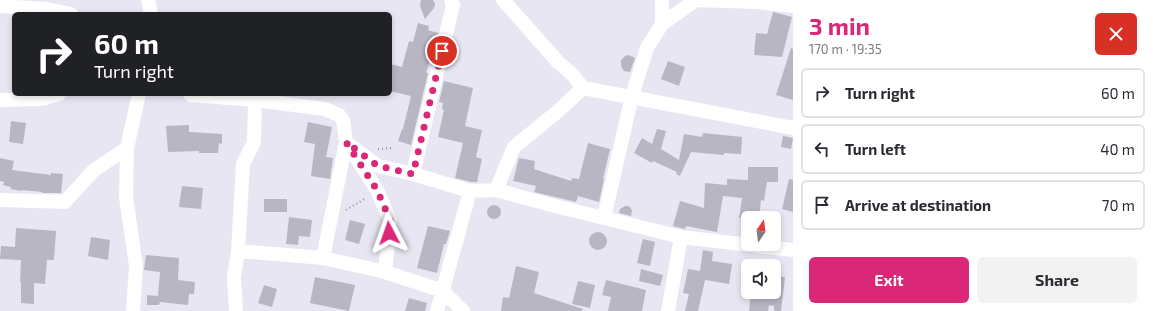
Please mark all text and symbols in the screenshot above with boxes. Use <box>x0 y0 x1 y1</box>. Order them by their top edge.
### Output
text: 3 min <box>809 11 870 40</box>
button: close <box>1095 13 1137 55</box>
text: 60 m <box>94 26 159 60</box>
icon: right <box>28 28 80 80</box>
pin <box>425 34 459 68</box>
icon: arrive <box>431 40 453 62</box>
text: 170 m · 19:35 <box>809 41 882 57</box>
text: Turn right <box>94 60 174 82</box>
icon: right <box>811 82 833 104</box>
text: Turn right <box>845 84 915 102</box>
text: 60 m <box>1101 84 1135 102</box>
icon: left <box>811 138 833 160</box>
text: Turn left <box>845 140 906 158</box>
text: 40 m <box>1100 140 1135 158</box>
icon: arrive <box>811 194 833 216</box>
text: Arrive at destination <box>845 196 991 214</box>
text: 70 m <box>1102 196 1135 214</box>
north arrow <box>741 211 781 251</box>
map controls <box>741 211 781 299</box>
position arrow <box>368 212 410 254</box>
button: Exit <box>809 257 969 303</box>
button: Share <box>977 257 1137 303</box>
button: sound <box>741 259 781 299</box>

